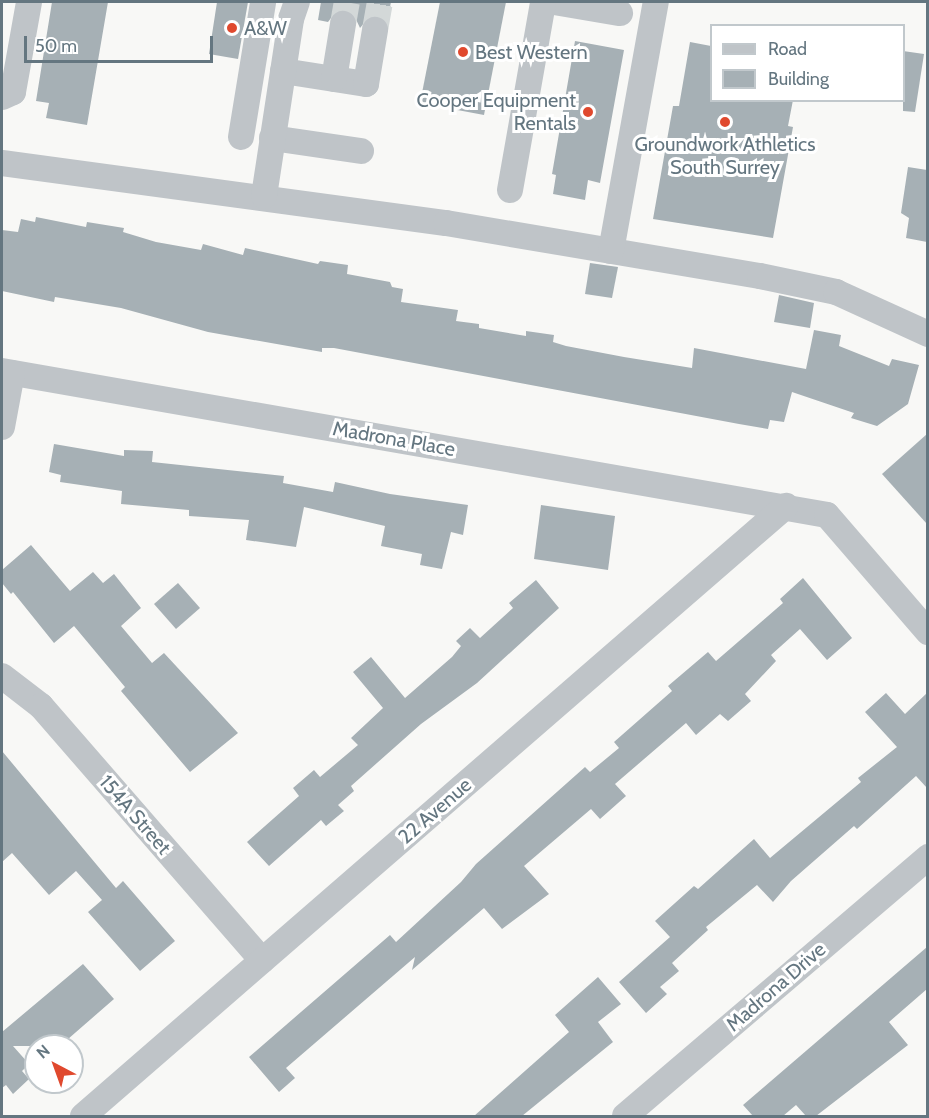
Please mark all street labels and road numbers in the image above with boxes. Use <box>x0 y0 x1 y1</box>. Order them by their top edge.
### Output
street label: Madrona Place <box>331 416 457 462</box>
street label: 154A Street <box>94 770 176 860</box>
street label: 22 Avenue <box>394 773 476 849</box>
street label: Madrona Drive <box>721 937 831 1037</box>

